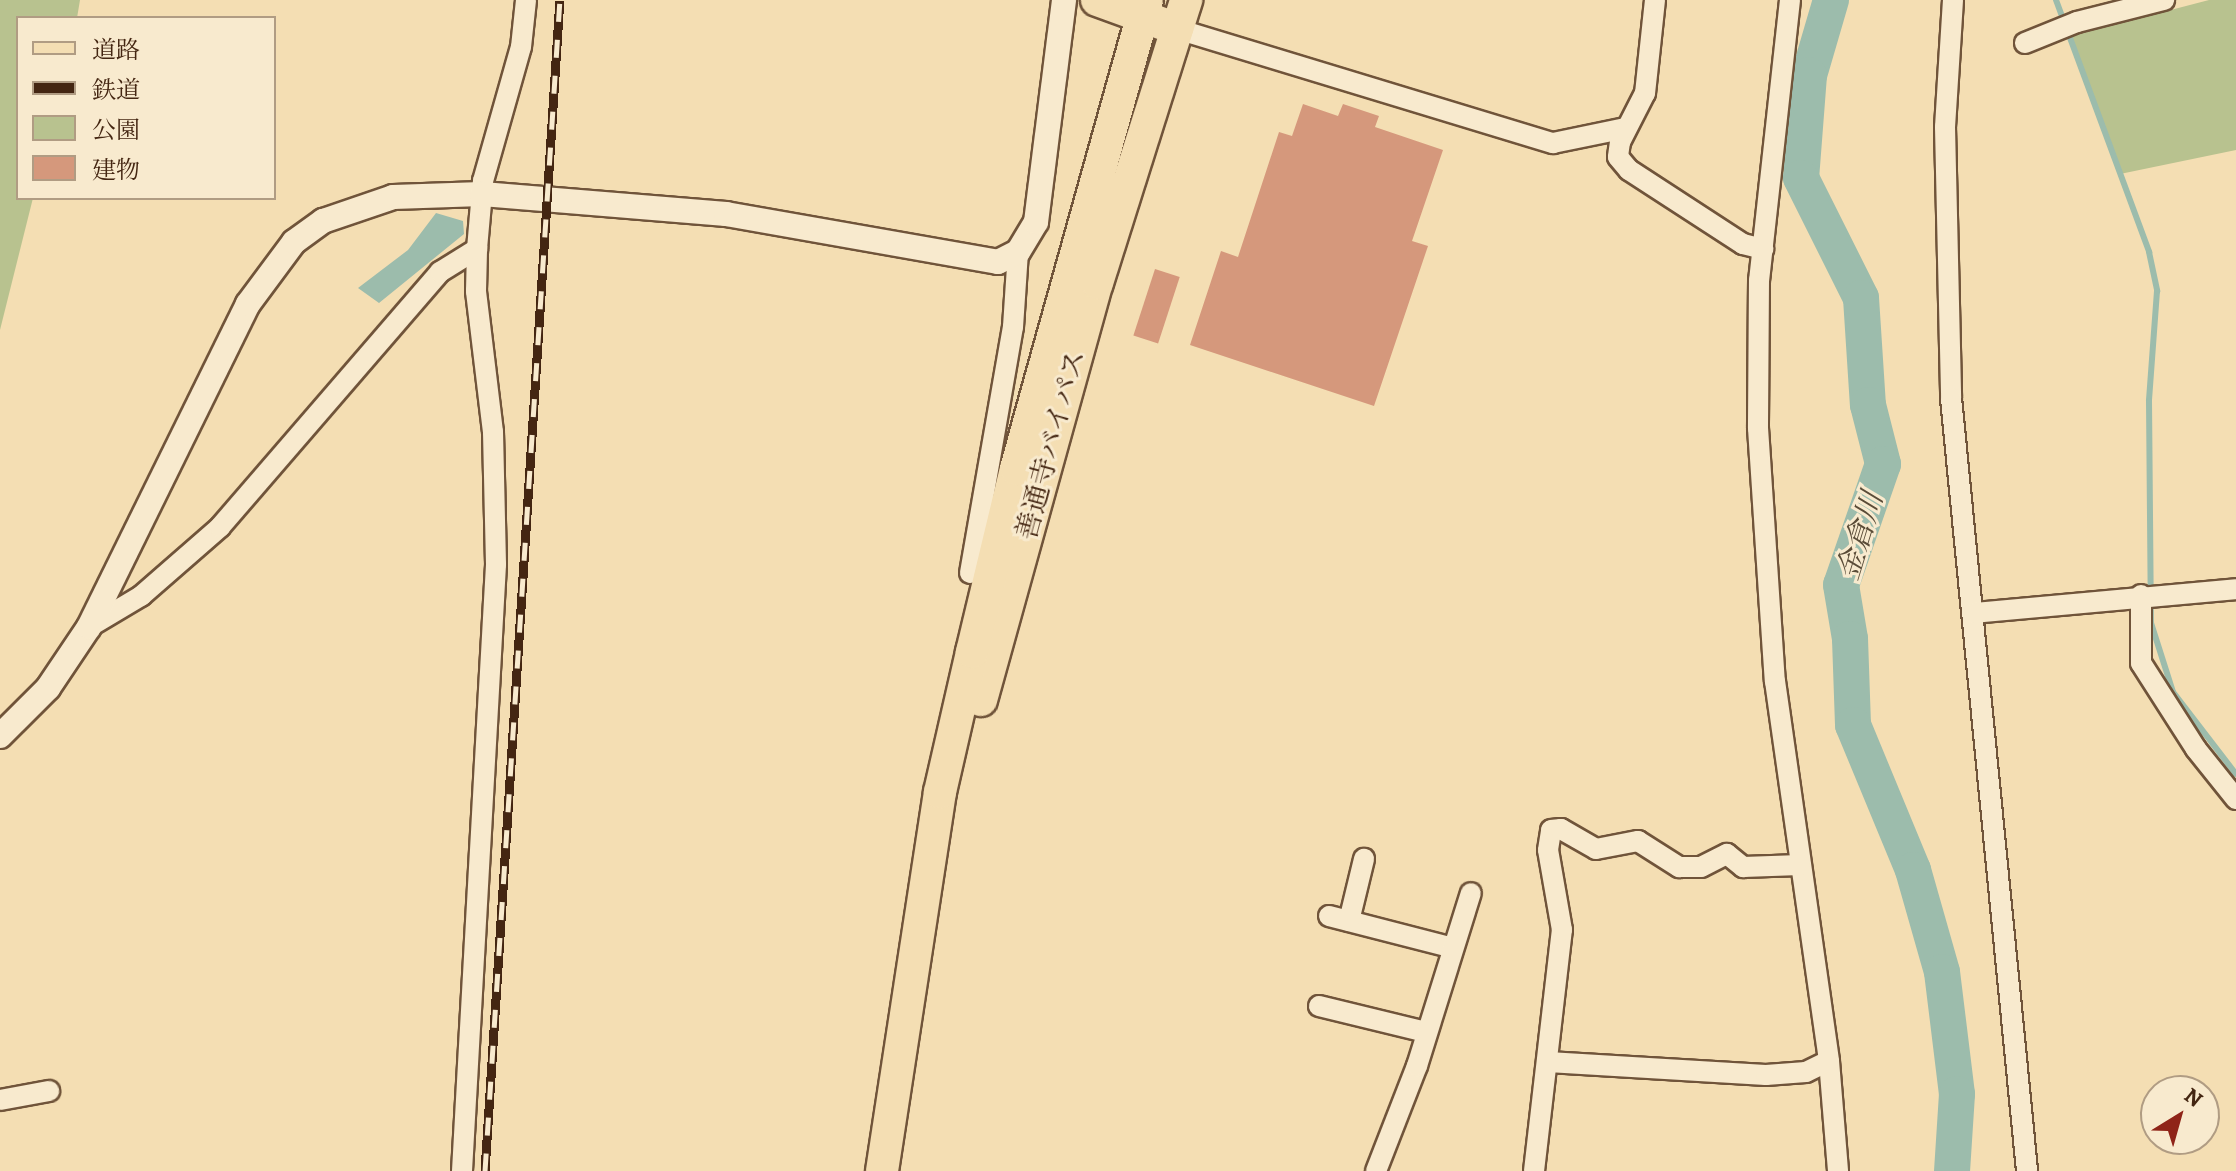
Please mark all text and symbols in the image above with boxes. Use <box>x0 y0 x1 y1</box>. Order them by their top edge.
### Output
legend <box>16 16 276 200</box>
text: 道路 <box>92 34 140 66</box>
text: 鉄道 <box>92 74 140 106</box>
text: 公園 <box>92 114 140 146</box>
text: 建物 <box>92 154 140 186</box>
street label: 善通寺バイパス <box>1009 346 1093 544</box>
water label: 金倉川 <box>1830 488 1890 584</box>
north arrow <box>2140 1075 2220 1155</box>
text: N <box>2178 1081 2209 1114</box>

